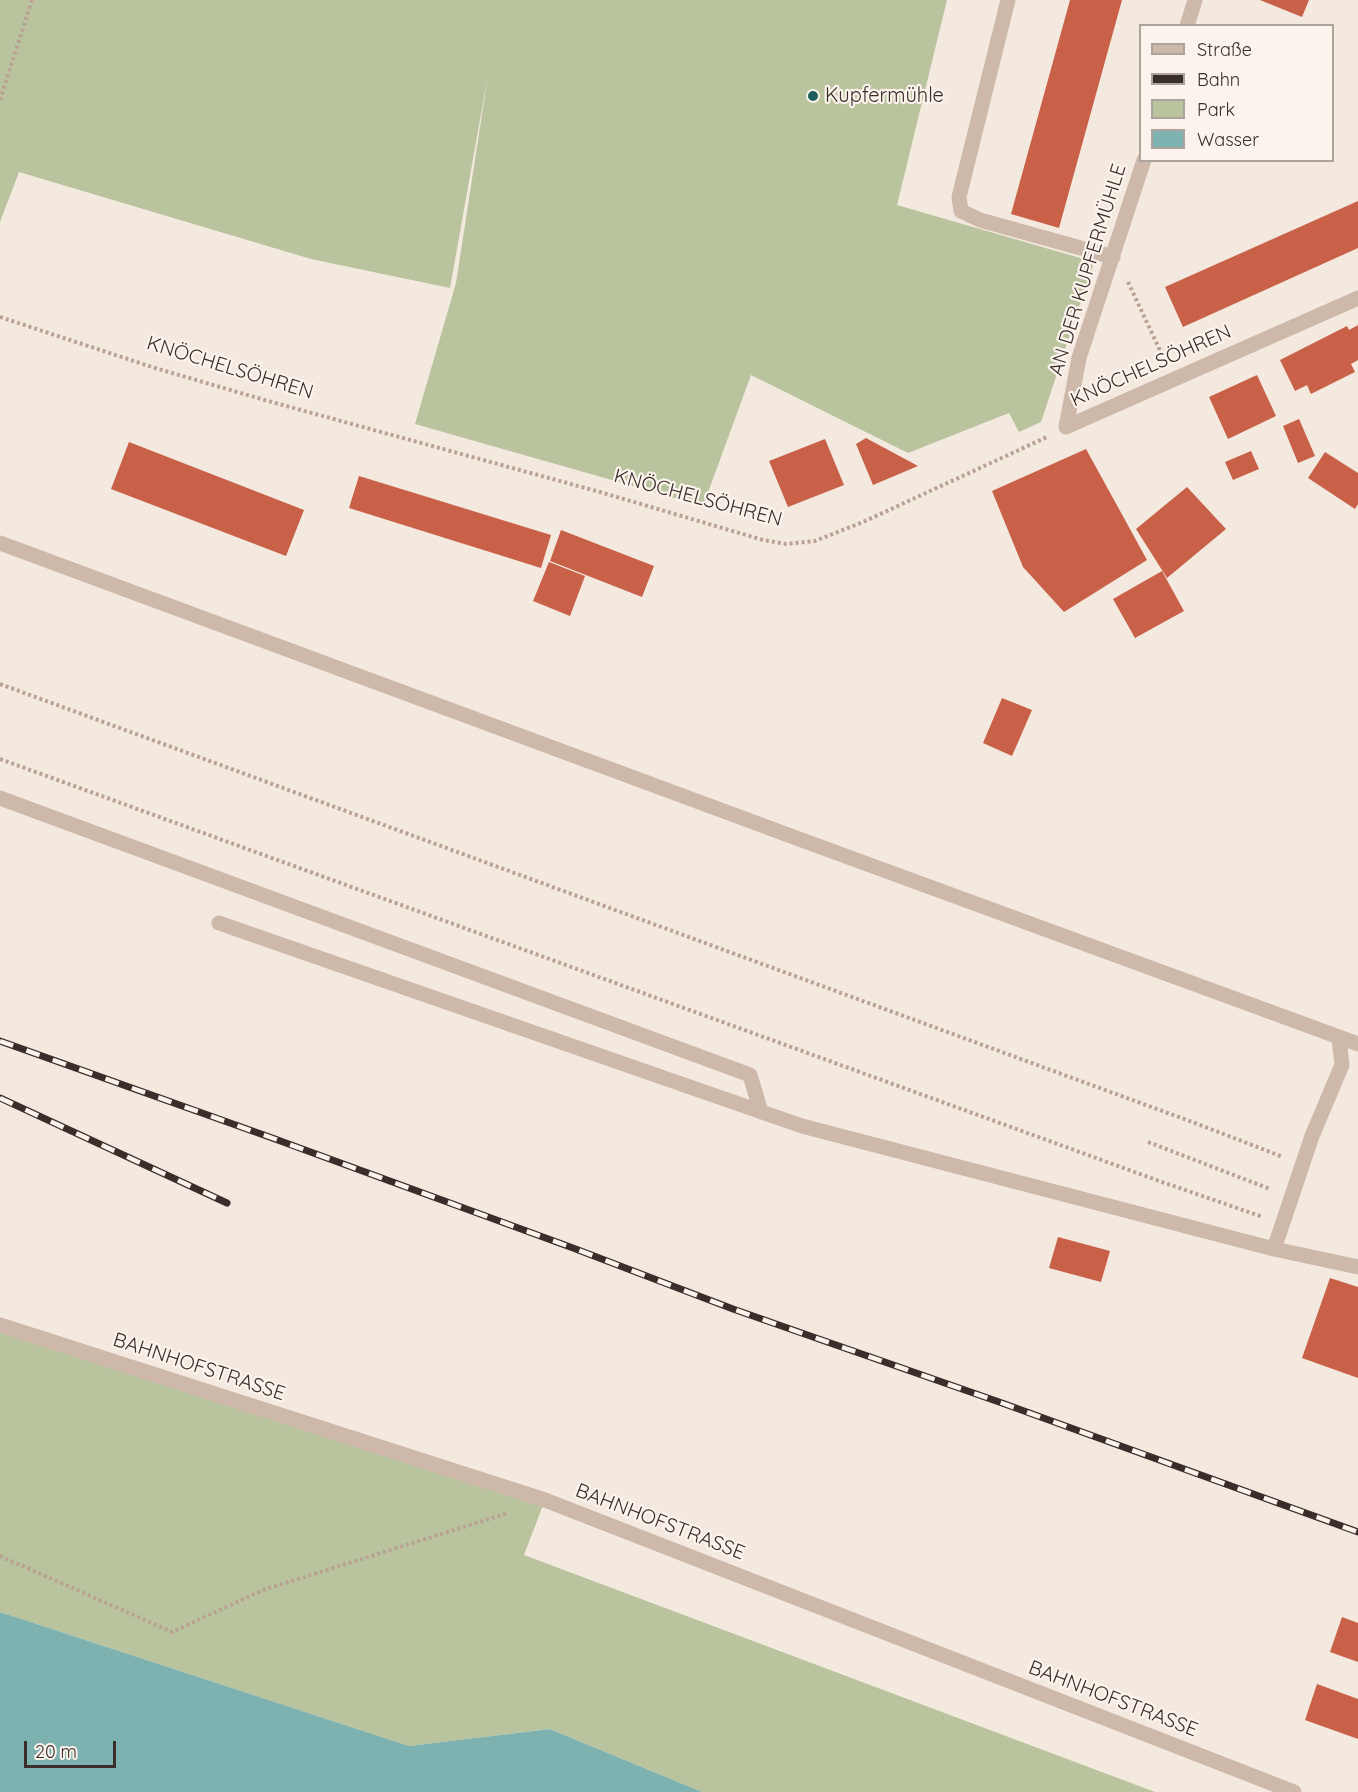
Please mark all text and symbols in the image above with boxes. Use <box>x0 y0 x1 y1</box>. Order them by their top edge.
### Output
legend <box>1139 24 1334 162</box>
text: Straße <box>1197 38 1252 61</box>
text: Bahn <box>1197 68 1240 91</box>
place label: Kupfermühle <box>825 84 944 108</box>
marker: Kupfermühle <box>806 89 820 103</box>
text: Park <box>1197 98 1235 121</box>
text: Wasser <box>1197 128 1259 151</box>
street label: AN DER KUPFERMÜHLE <box>1044 161 1132 379</box>
street label: KNÖCHELSÖHREN <box>1067 320 1235 412</box>
street label: KNÖCHELSÖHREN <box>144 331 316 405</box>
street label: KNÖCHELSÖHREN <box>611 464 785 532</box>
street label: BAHNHOFSTRASSE <box>110 1328 288 1406</box>
street label: BAHNHOFSTRASSE <box>572 1479 748 1565</box>
street label: BAHNHOFSTRASSE <box>1025 1656 1201 1742</box>
scale bar <box>27 1729 118 1767</box>
text: 20 m <box>35 1740 77 1763</box>

